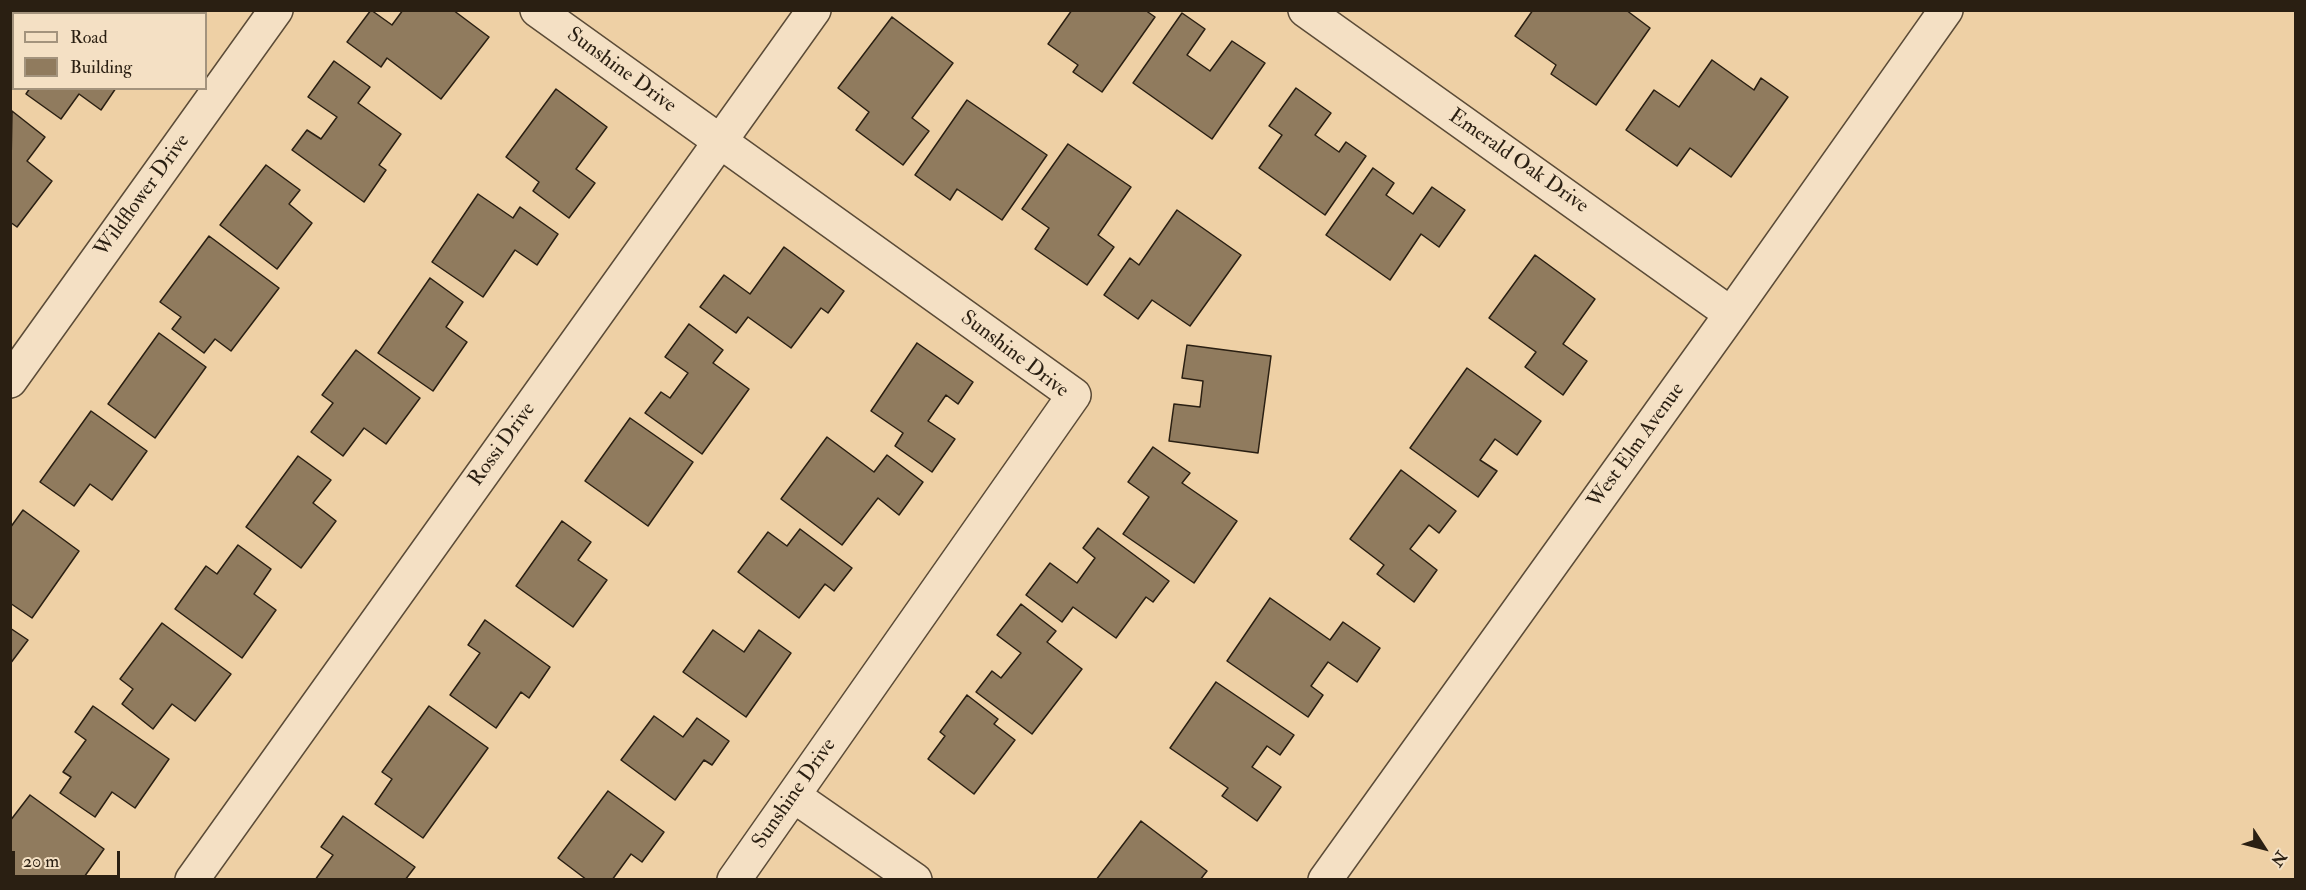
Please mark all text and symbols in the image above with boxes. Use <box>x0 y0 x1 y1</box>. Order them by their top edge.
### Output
legend <box>12 12 207 90</box>
street label: Sunshine Drive <box>561 23 681 119</box>
text: Road <box>70 26 108 49</box>
text: Building <box>70 56 132 79</box>
street label: Emerald Oak Drive <box>1443 104 1593 220</box>
street label: Wildflower Drive <box>90 130 196 262</box>
street label: Sunshine Drive <box>955 306 1073 404</box>
street label: West Elm Avenue <box>1583 378 1691 514</box>
street label: Rossi Drive <box>464 398 542 492</box>
street label: Sunshine Drive <box>748 734 842 854</box>
north arrow <box>2234 818 2294 878</box>
scale bar <box>15 839 123 877</box>
text: N <box>2266 847 2291 870</box>
text: 20 m <box>23 850 59 873</box>

